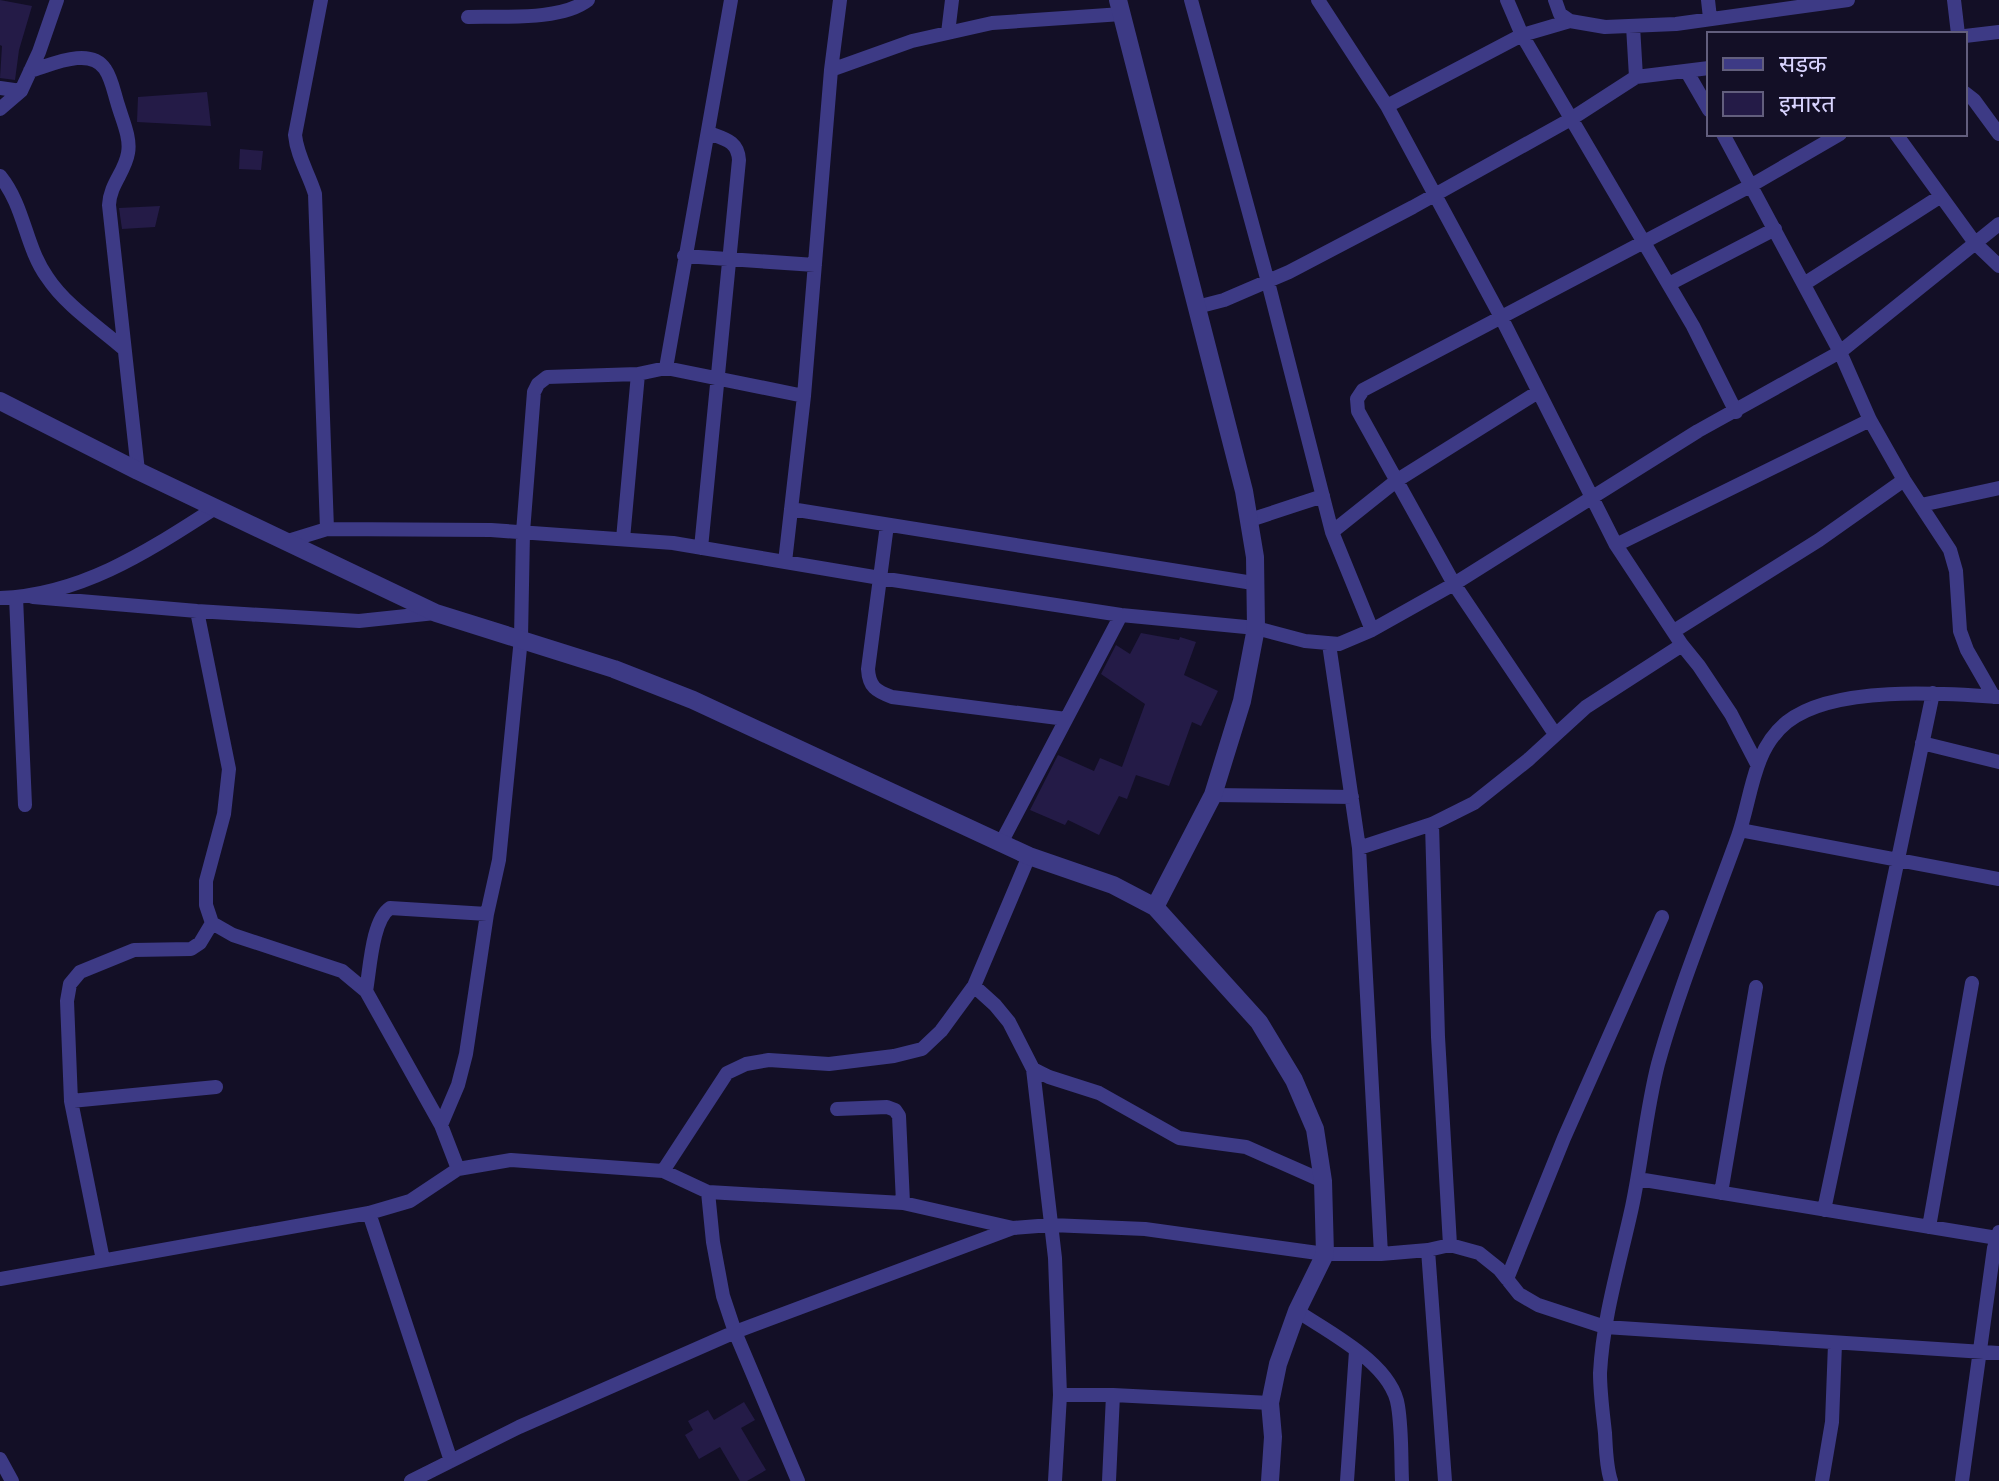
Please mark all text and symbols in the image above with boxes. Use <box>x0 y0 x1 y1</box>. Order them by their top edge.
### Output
legend <box>1707 32 1967 136</box>
text: सड़क <box>1779 48 1827 78</box>
text: इमारत <box>1779 88 1836 118</box>

